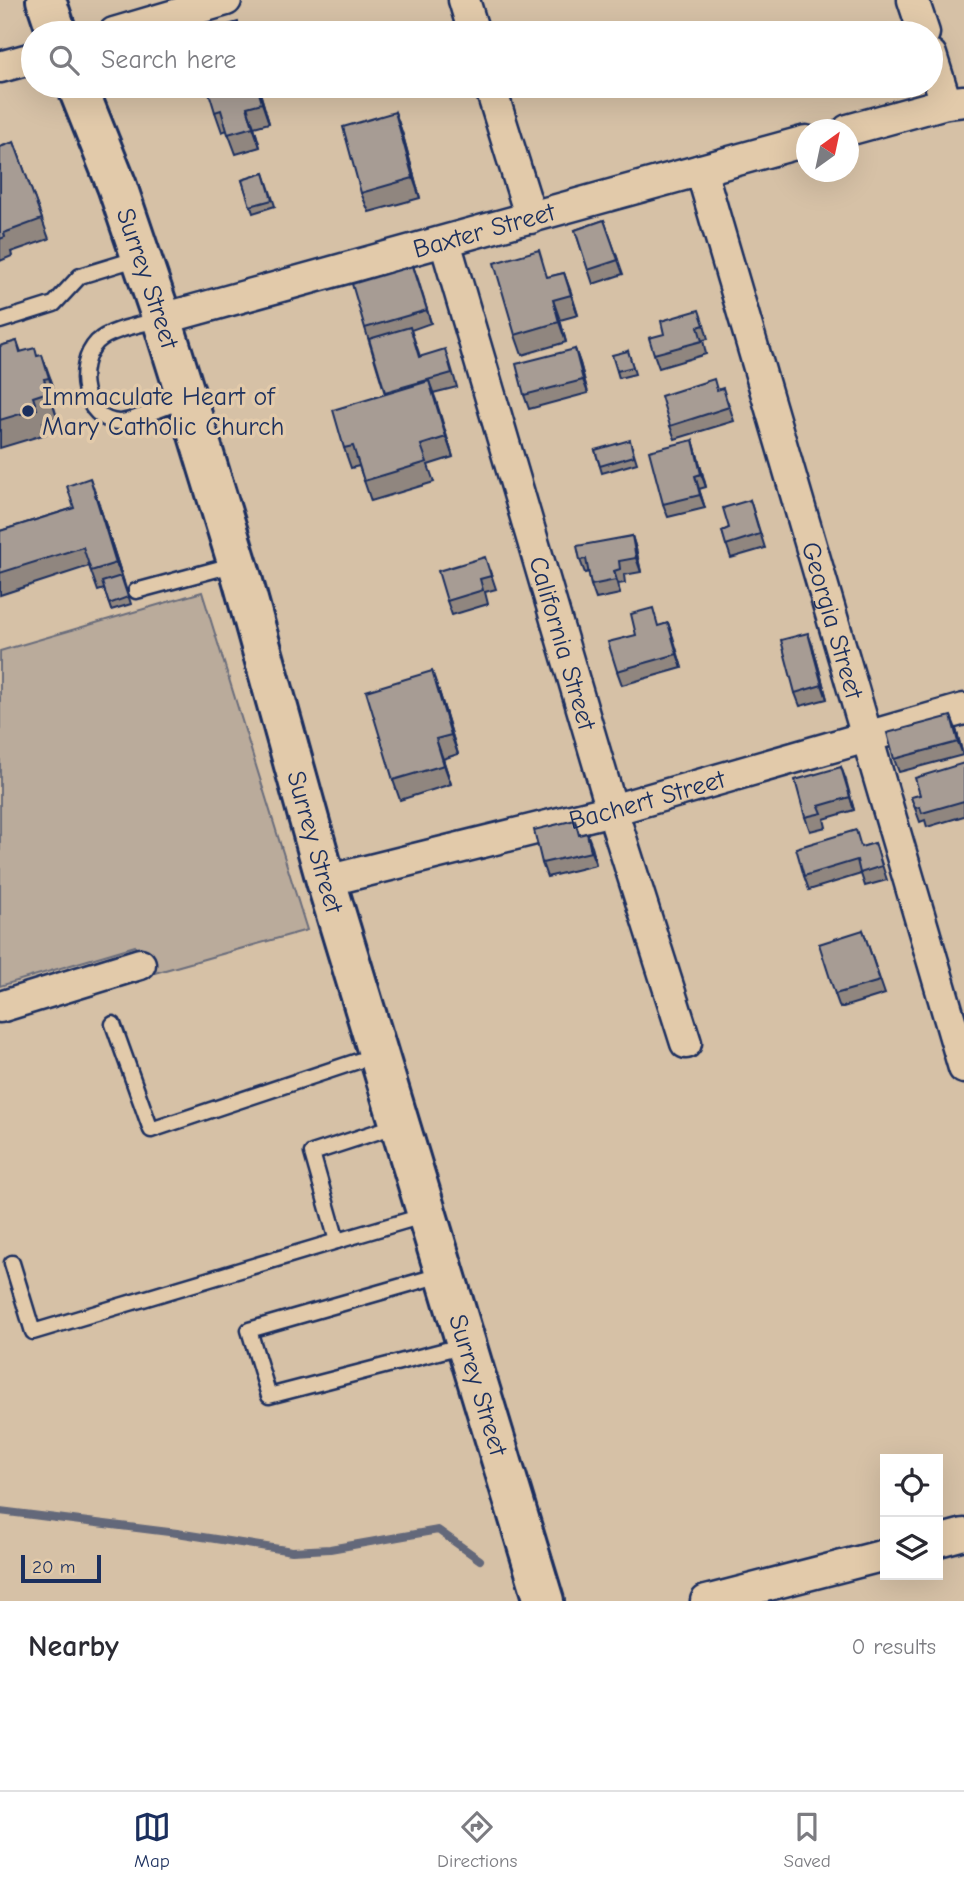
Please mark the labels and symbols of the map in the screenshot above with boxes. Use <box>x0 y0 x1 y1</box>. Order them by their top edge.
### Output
north arrow <box>796 119 859 182</box>
street label: Baxter Street <box>410 197 560 265</box>
street label: Surrey Street <box>110 204 185 354</box>
place label: Immaculate Heart of Mary Catholic Church <box>42 382 284 442</box>
marker: Immaculate Heart of Mary Catholic Church <box>20 403 36 419</box>
street label: Georgia Street <box>795 538 869 704</box>
street label: California Street <box>522 553 602 735</box>
street label: Bachert Street <box>566 764 730 836</box>
street label: Surrey Street <box>280 768 349 918</box>
street label: Surrey Street <box>442 1311 514 1461</box>
scale bar <box>21 1552 102 1584</box>

